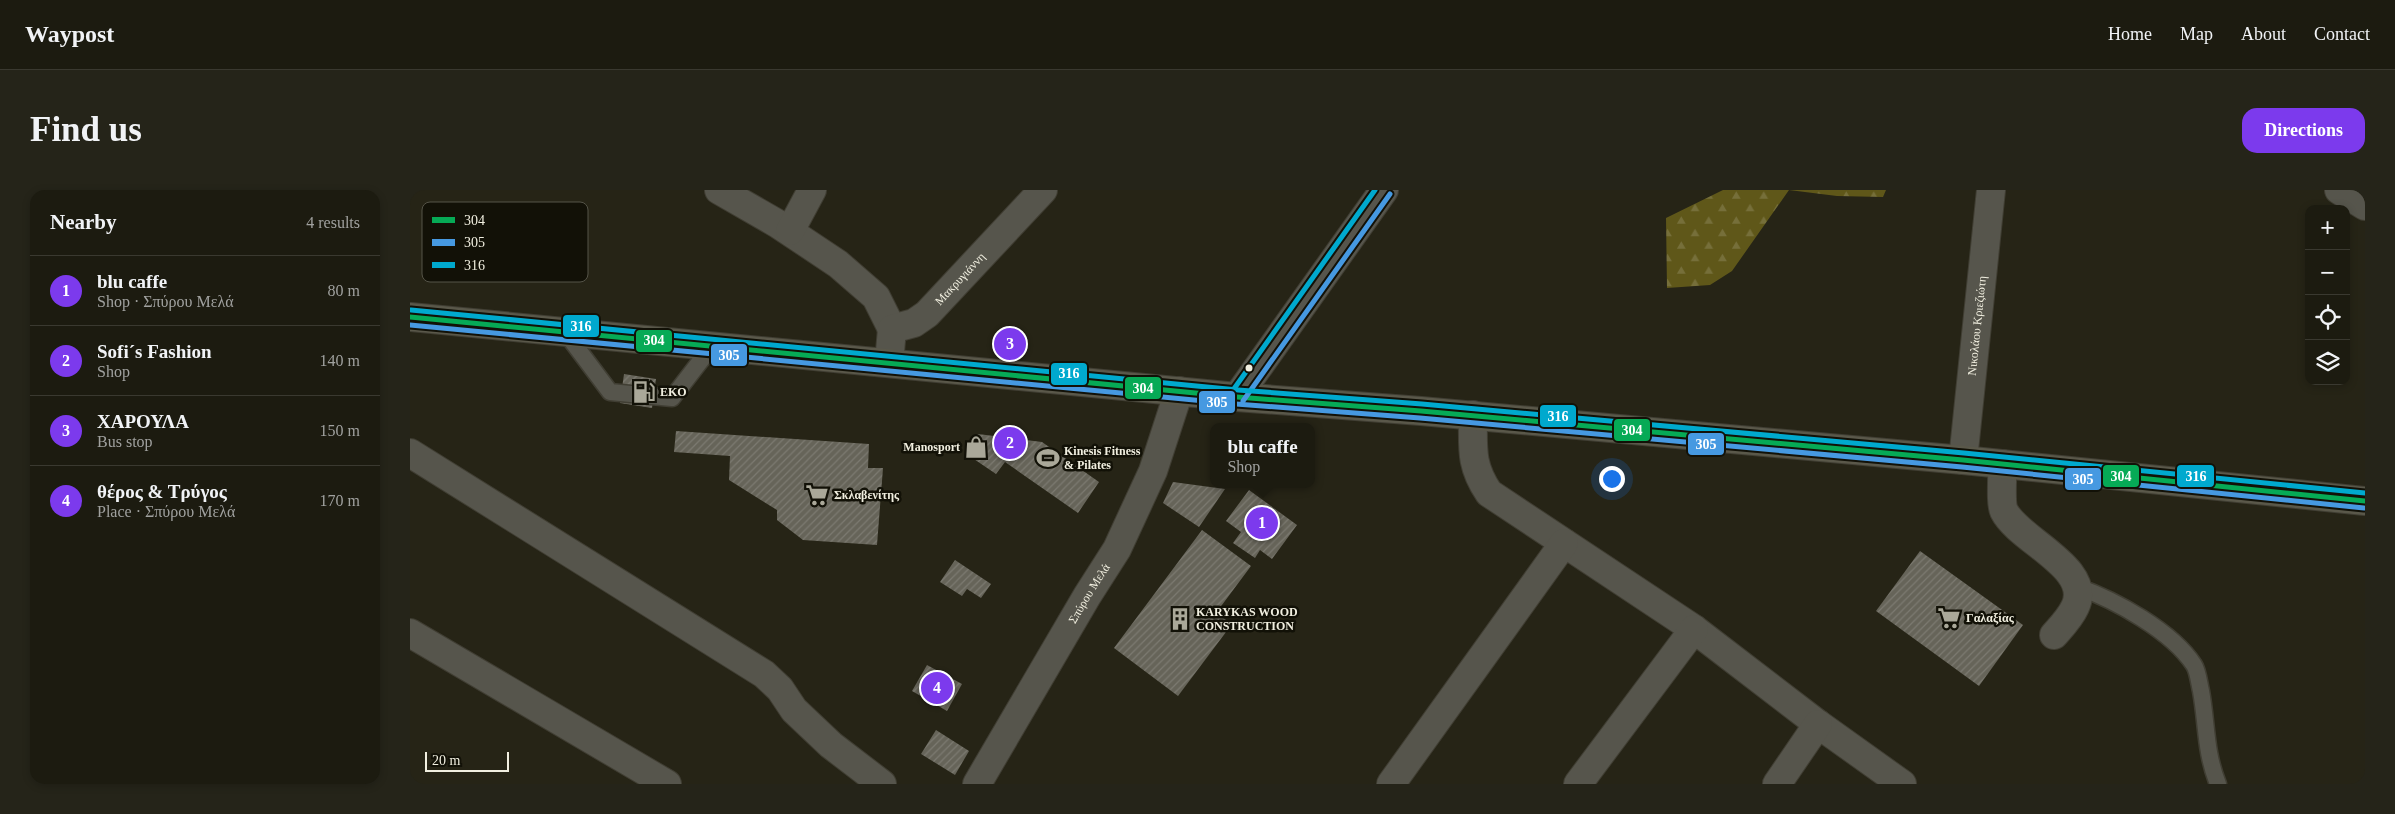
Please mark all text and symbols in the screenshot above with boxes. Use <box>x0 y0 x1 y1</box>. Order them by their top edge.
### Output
text: Waypost <box>25 21 114 47</box>
text: Home <box>2108 24 2152 44</box>
text: Map <box>2180 24 2213 44</box>
text: About <box>2241 24 2286 44</box>
text: Contact <box>2314 24 2370 44</box>
button: Directions <box>2242 108 2365 153</box>
text: Find us <box>30 110 142 149</box>
legend <box>422 202 588 282</box>
map controls <box>2305 205 2350 385</box>
button: + <box>2305 205 2350 250</box>
text: Nearby <box>50 210 117 234</box>
text: 304 <box>464 213 485 228</box>
text: 4 results <box>306 214 360 231</box>
text: 305 <box>464 235 485 250</box>
street label: Μακρυγιάννη <box>932 250 988 308</box>
button: − <box>2305 250 2350 295</box>
text: 316 <box>464 258 485 273</box>
text: blu caffe <box>97 271 167 292</box>
street label: Νικολάου Κριεζιώτη <box>1965 275 1989 376</box>
text: 1 <box>62 282 70 299</box>
text: 80 m <box>328 282 360 299</box>
text: Shop · Σπύρου Μελά <box>97 293 234 310</box>
button: locate <box>2305 295 2350 340</box>
line badge: 316 <box>562 314 600 338</box>
text: 316 <box>571 319 592 334</box>
pin: 3 <box>994 325 1026 363</box>
line badge: 304 <box>635 329 673 353</box>
text: 304 <box>644 333 665 348</box>
button: layers <box>2305 340 2350 385</box>
text: Sofi´s Fashion <box>97 341 212 362</box>
line badge: 305 <box>710 343 748 367</box>
text: 305 <box>719 348 740 363</box>
text: 2 <box>62 352 70 369</box>
text: 140 m <box>320 352 360 369</box>
line badge: 316 <box>1050 362 1088 386</box>
text: Shop <box>97 363 130 380</box>
unlabelled marker <box>1244 363 1254 373</box>
text: 316 <box>1059 366 1080 381</box>
line badge: 304 <box>1124 376 1162 400</box>
fuel station icon: EKO <box>631 379 657 405</box>
text: 304 <box>1133 381 1154 396</box>
place label: EKO <box>660 385 687 399</box>
line badge: 305 <box>1198 390 1236 414</box>
text: 305 <box>1207 395 1228 410</box>
line badge: 316 <box>1539 404 1577 428</box>
text: 316 <box>1548 409 1569 424</box>
text: ΧΑΡΟΥΛΑ <box>97 411 189 432</box>
line badge: 304 <box>1613 418 1651 442</box>
text: 3 <box>62 422 70 439</box>
text: 150 m <box>320 422 360 439</box>
popup <box>1210 423 1315 488</box>
text: 304 <box>1622 423 1643 438</box>
pin: 2 <box>994 424 1026 462</box>
line badge: 305 <box>1687 432 1725 456</box>
text: Bus stop <box>97 433 153 450</box>
shop icon: Manosport <box>963 434 989 460</box>
text: blu caffe <box>1227 436 1298 457</box>
text: 305 <box>1696 437 1717 452</box>
place label: Manosport <box>903 440 960 454</box>
place label: Kinesis Fitness & Pilates <box>1064 444 1141 472</box>
sports icon: Kinesis Fitness & Pilates <box>1035 445 1061 471</box>
text: Shop <box>1227 458 1260 475</box>
line badge: 304 <box>2102 464 2140 488</box>
line badge: 316 <box>2176 464 2215 488</box>
your location <box>1599 466 1625 492</box>
line badge: 305 <box>2064 467 2102 491</box>
text: 304 <box>2111 469 2132 484</box>
text: 316 <box>2186 469 2207 484</box>
text: 305 <box>2073 472 2094 487</box>
text: θέρος & Τρύγος <box>97 481 227 502</box>
supermarket icon: Σκλαβενίτης <box>804 482 830 508</box>
place label: Σκλαβενίτης <box>834 488 900 502</box>
text: 4 <box>62 492 70 509</box>
text: 170 m <box>320 492 360 509</box>
text: Place · Σπύρου Μελά <box>97 503 235 520</box>
pin: 1 <box>1246 504 1278 542</box>
street label: Σπύρου Μελά <box>1065 560 1113 626</box>
place label: KARYKAS WOOD CONSTRUCTION <box>1196 605 1298 633</box>
supermarket icon: Γαλαξίας <box>1936 605 1962 631</box>
building icon: KARYKAS WOOD CONSTRUCTION <box>1167 606 1193 632</box>
place label: Γαλαξίας <box>1966 611 2015 625</box>
pin: 4 <box>921 669 953 707</box>
scale bar <box>425 749 509 772</box>
text: 20 m <box>432 753 460 768</box>

